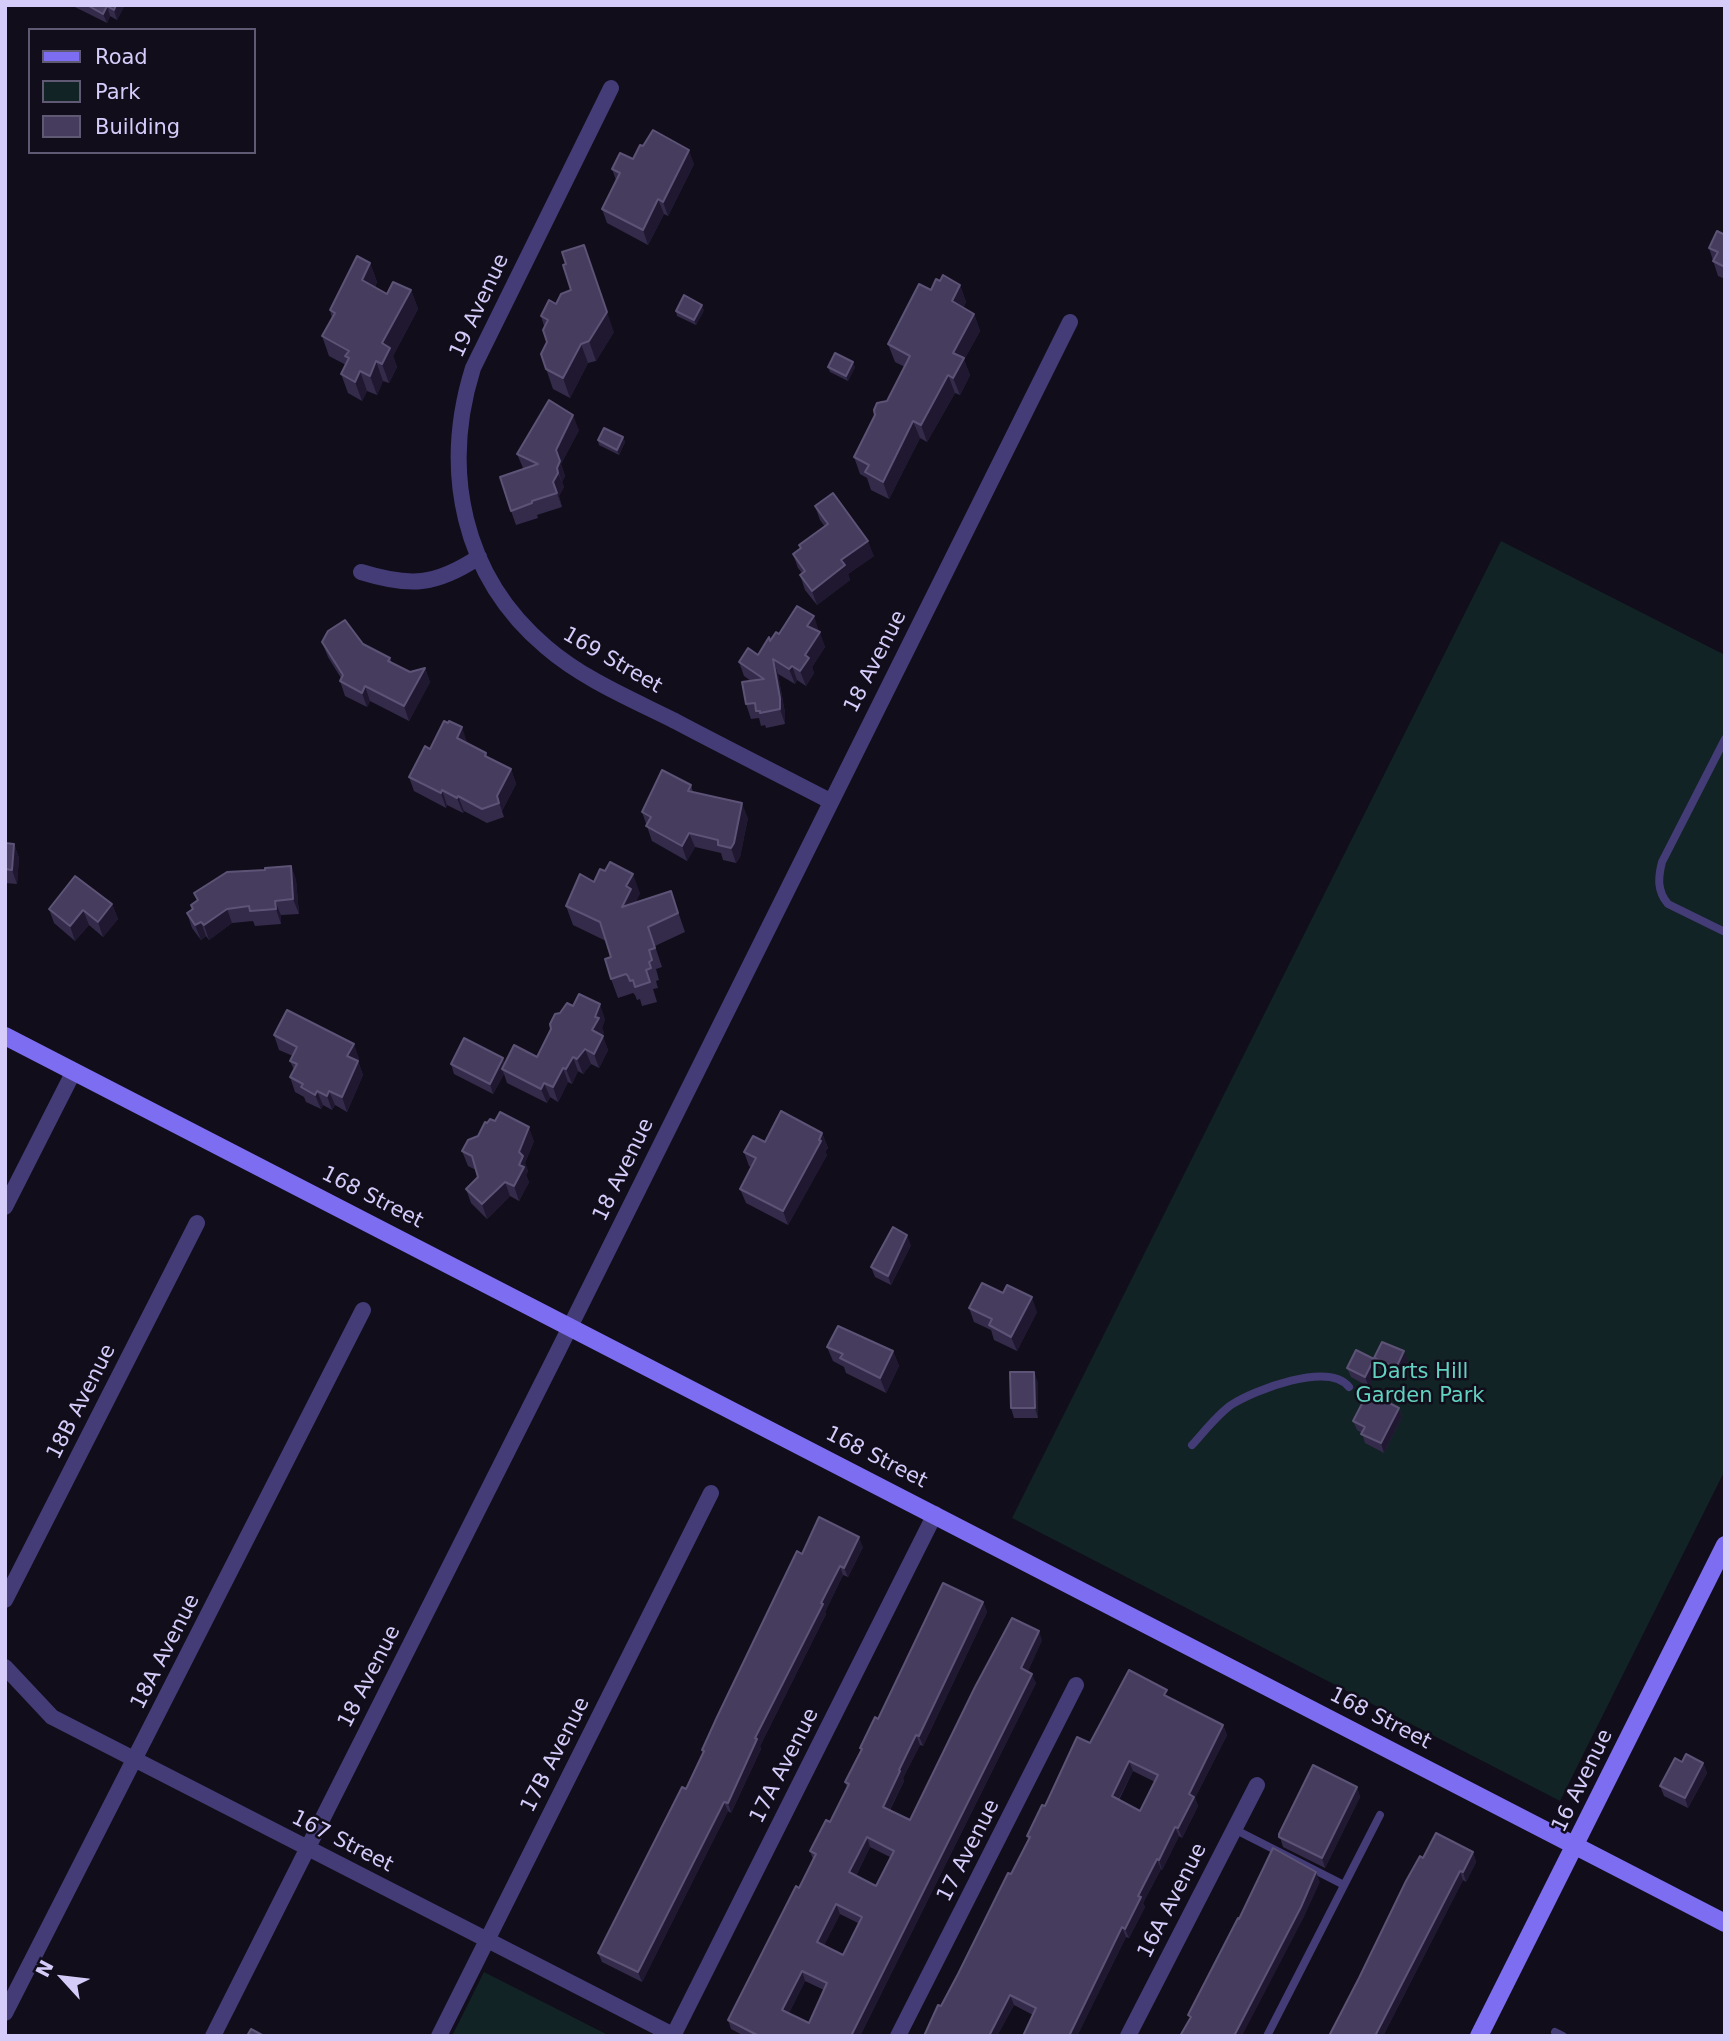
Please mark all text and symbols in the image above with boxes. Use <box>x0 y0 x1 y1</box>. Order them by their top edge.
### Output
legend <box>28 28 256 154</box>
text: Road <box>95 45 148 69</box>
text: Park <box>95 80 140 104</box>
text: Building <box>95 115 180 139</box>
street label: 19 Avenue <box>445 250 515 362</box>
street label: 18 Avenue <box>839 607 913 717</box>
street label: 169 Street <box>558 622 666 700</box>
street label: 18 Avenue <box>588 1114 660 1226</box>
street label: 168 Street <box>317 1162 427 1234</box>
street label: 18B Avenue <box>42 1340 122 1464</box>
park label: Darts Hill Garden Park <box>1355 1360 1485 1410</box>
street label: 168 Street <box>821 1422 931 1494</box>
street label: 18A Avenue <box>126 1590 206 1714</box>
street label: 18 Avenue <box>333 1622 407 1732</box>
street label: 168 Street <box>1325 1683 1435 1755</box>
street label: 17B Avenue <box>516 1693 596 1817</box>
street label: 17A Avenue <box>745 1704 825 1828</box>
street label: 16 Avenue <box>1547 1725 1619 1837</box>
street label: 17 Avenue <box>932 1796 1006 1906</box>
street label: 167 Street <box>287 1806 397 1878</box>
street label: 16A Avenue <box>1133 1839 1213 1963</box>
north arrow <box>28 1943 98 2013</box>
text: N <box>31 1956 58 1981</box>

